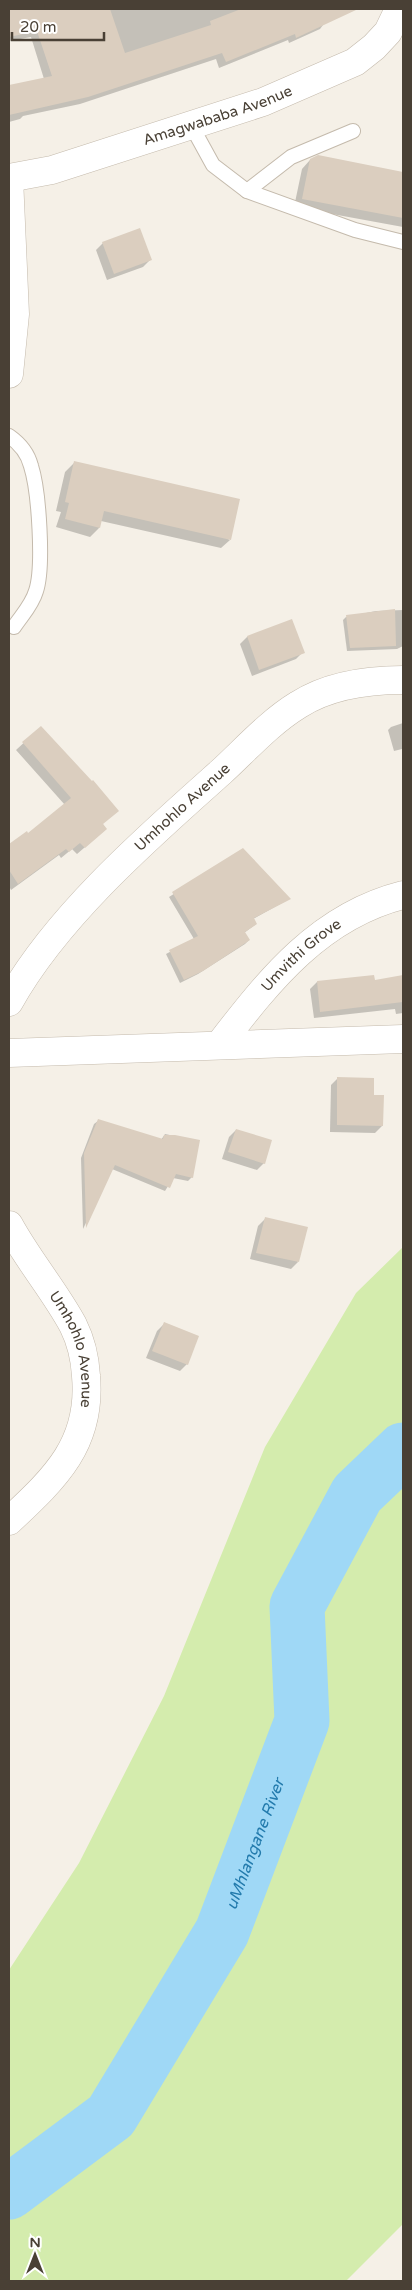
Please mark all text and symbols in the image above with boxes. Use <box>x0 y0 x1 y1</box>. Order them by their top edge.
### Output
scale bar <box>12 10 105 42</box>
text: 20 m <box>20 18 57 36</box>
street label: Amagwababa Avenue <box>141 81 295 149</box>
street label: Umhohlo Avenue <box>131 759 234 855</box>
street label: Umvithi Grove <box>257 915 344 995</box>
street label: Umhohlo Avenue <box>45 1288 96 1409</box>
water label: uMhlangane River <box>221 1774 290 1912</box>
north arrow <box>10 2230 60 2280</box>
text: N <box>29 2234 41 2251</box>

